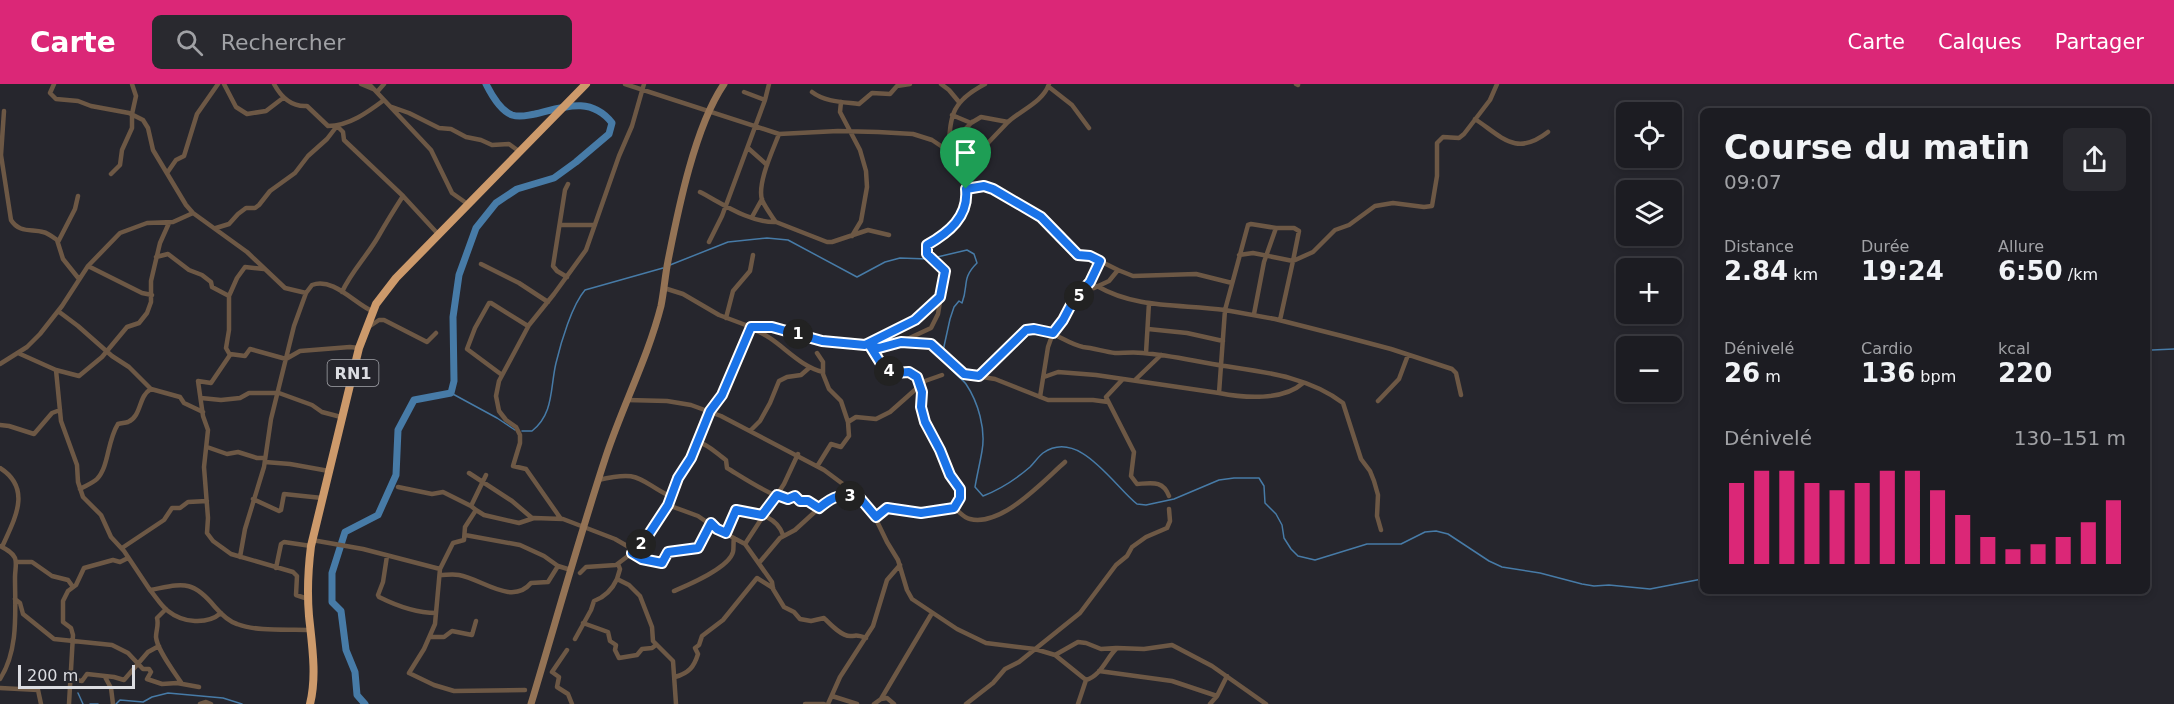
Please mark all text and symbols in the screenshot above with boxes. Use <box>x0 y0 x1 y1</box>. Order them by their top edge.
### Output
search box <box>152 15 572 69</box>
text: Carte <box>30 26 116 59</box>
icon: search <box>173 26 206 59</box>
text: Rechercher <box>221 30 345 55</box>
text: Carte <box>1848 30 1905 54</box>
text: Calques <box>1938 30 2022 54</box>
text: Partager <box>2055 30 2144 54</box>
map controls <box>1616 102 1682 402</box>
button: locate <box>1616 102 1682 168</box>
pin <box>940 127 991 189</box>
text: Course du matin <box>1724 128 2030 167</box>
button: share <box>2063 128 2126 191</box>
icon: arrive <box>949 136 982 169</box>
text: 09:07 <box>1724 170 1782 194</box>
button: layers <box>1616 180 1682 246</box>
text: Distance <box>1724 237 1794 256</box>
text: Durée <box>1861 237 1909 256</box>
text: Allure <box>1998 237 2044 256</box>
text: 2.84 <box>1724 256 1788 286</box>
text: 19:24 <box>1861 256 1944 286</box>
text: 6:50 <box>1998 256 2063 286</box>
button: + <box>1616 258 1682 324</box>
text: km <box>1788 265 1818 284</box>
text: /km <box>2063 265 2098 284</box>
pin: 5 <box>1064 281 1094 311</box>
text: 5 <box>1073 286 1085 305</box>
pin: 1 <box>783 319 813 349</box>
text: 1 <box>792 324 804 343</box>
button: − <box>1616 336 1682 402</box>
text: Dénivelé <box>1724 339 1794 358</box>
text: Cardio <box>1861 339 1913 358</box>
text: kcal <box>1998 339 2030 358</box>
pin: 4 <box>874 356 904 386</box>
text: 26 <box>1724 358 1760 388</box>
text: 136 <box>1861 358 1915 388</box>
text: 220 <box>1998 358 2052 388</box>
road number: RN1 <box>328 360 378 386</box>
text: 4 <box>883 361 895 380</box>
text: m <box>1760 367 1781 386</box>
text: bpm <box>1915 367 1956 386</box>
text: Dénivelé <box>1724 426 1812 450</box>
text: 130–151 m <box>2014 426 2126 450</box>
pin: 3 <box>835 481 865 511</box>
text: 3 <box>844 486 856 505</box>
pin: 2 <box>626 529 656 559</box>
text: 2 <box>635 534 647 553</box>
scale bar <box>18 662 135 690</box>
text: 200 m <box>27 666 78 685</box>

